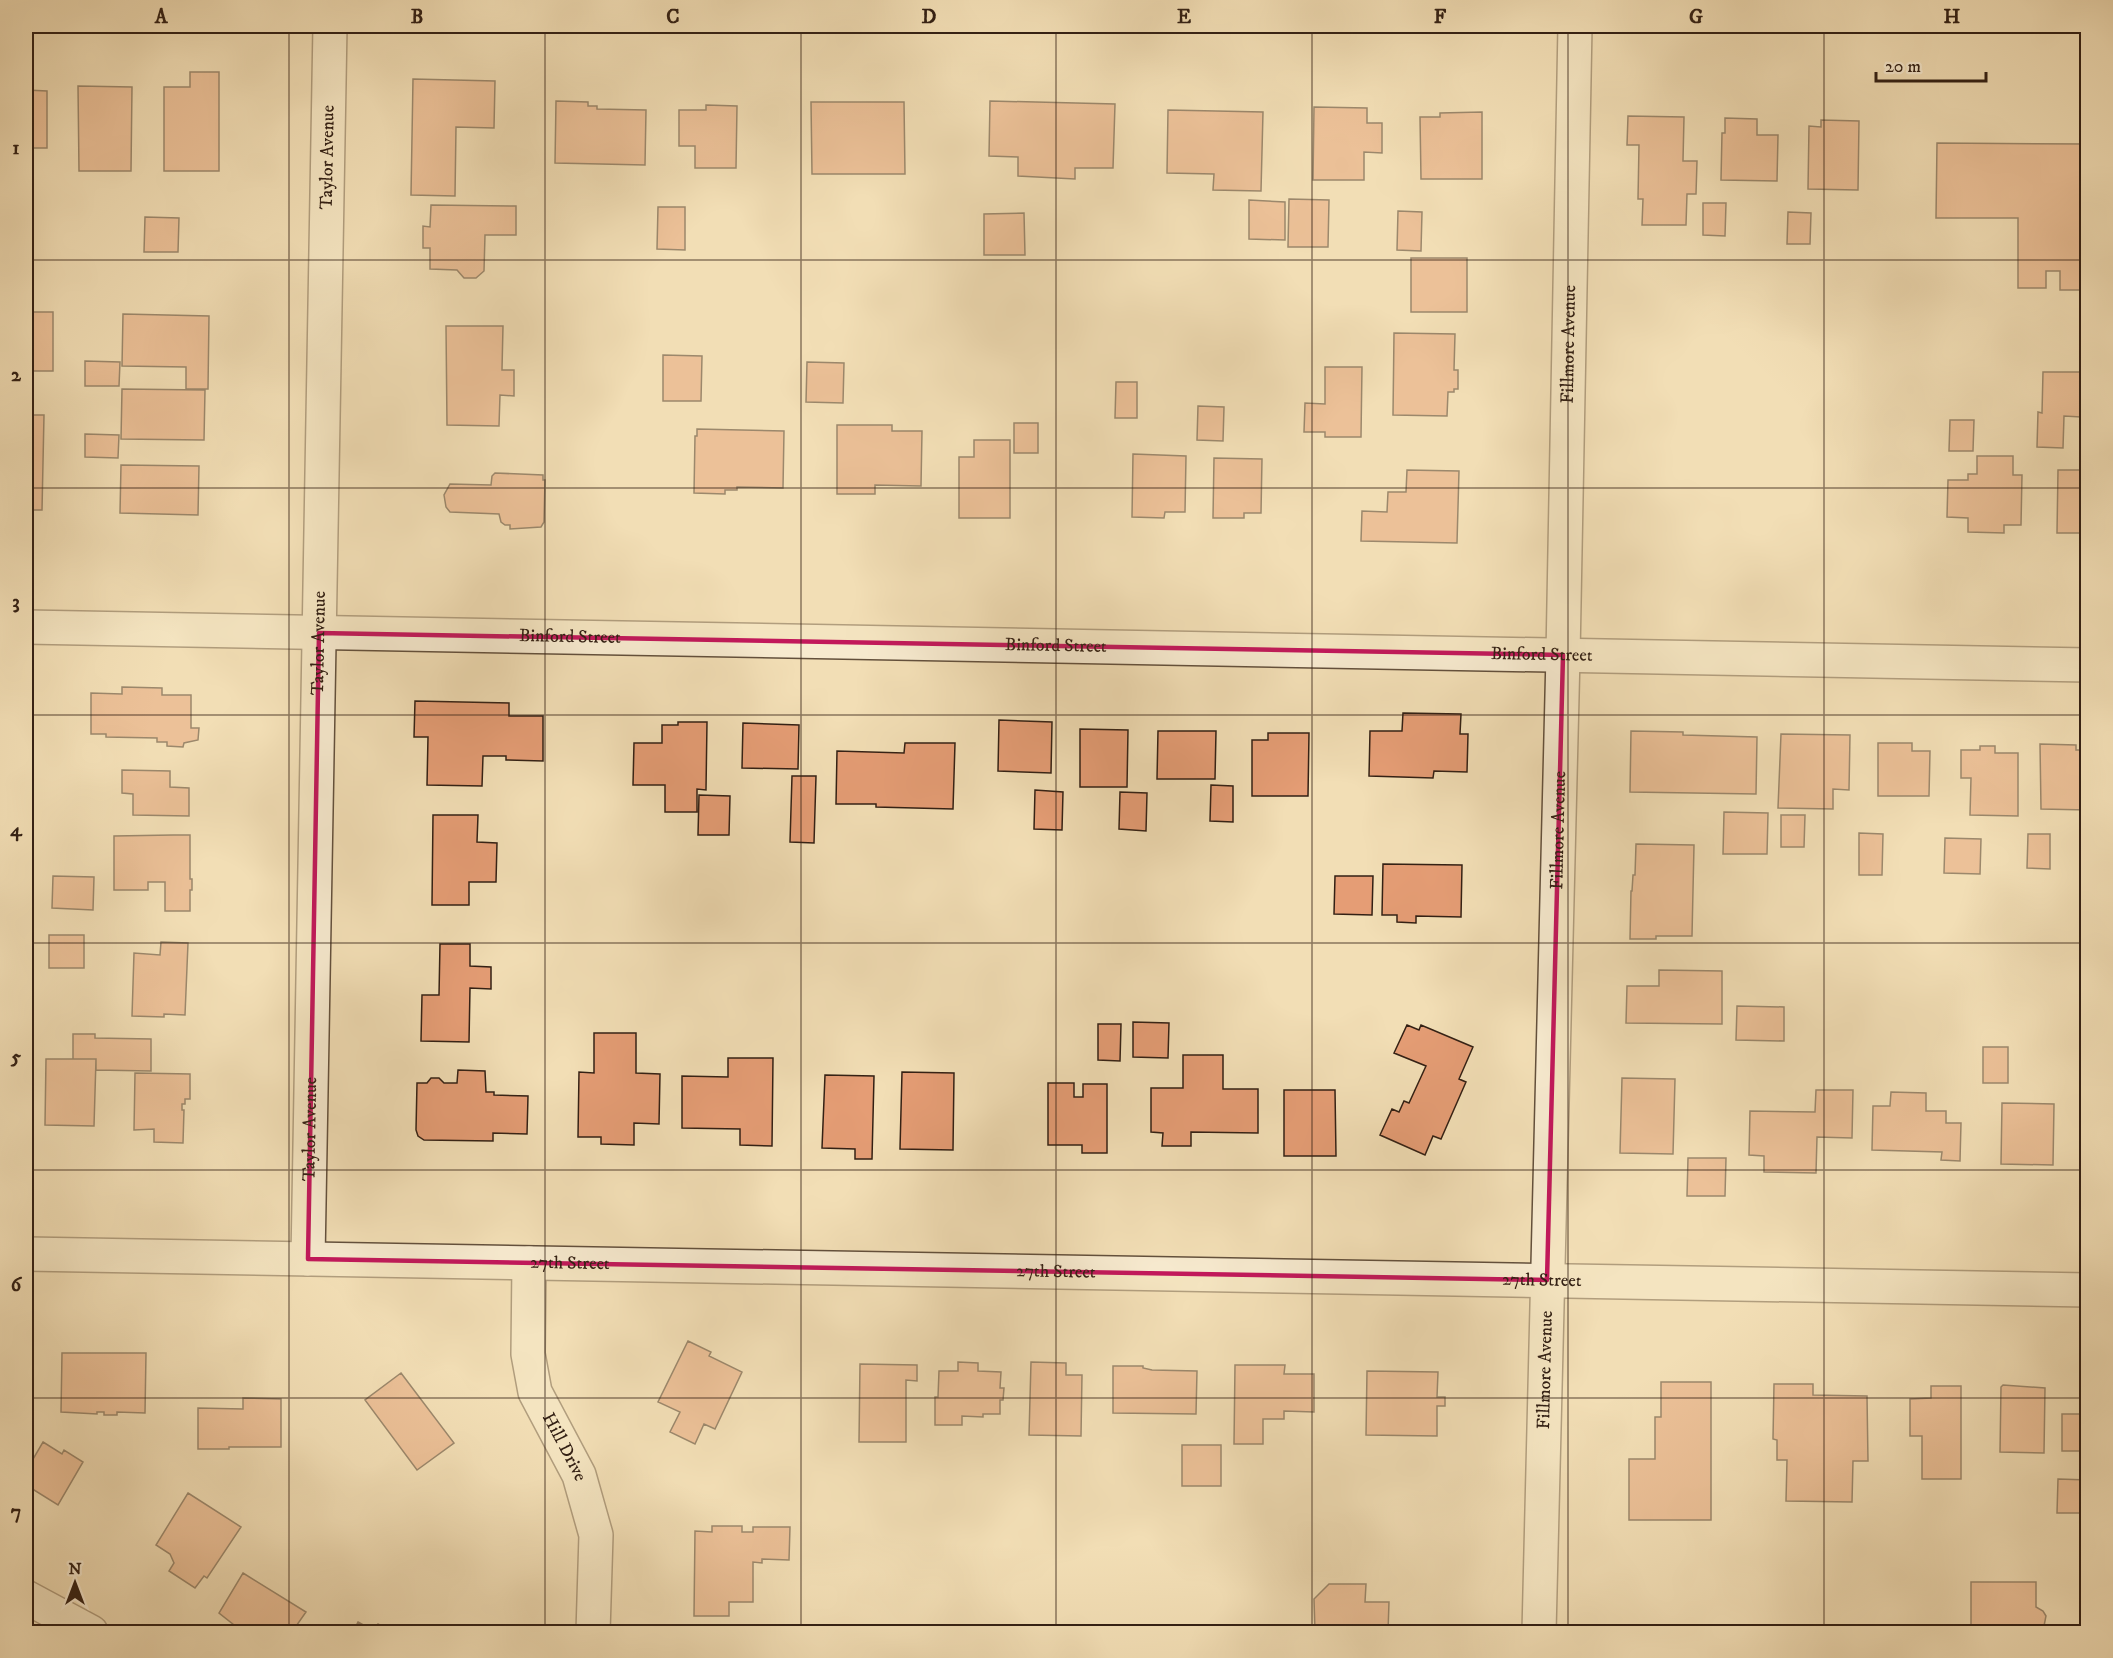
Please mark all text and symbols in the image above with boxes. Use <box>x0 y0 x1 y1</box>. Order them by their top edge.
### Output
text: A <box>154 5 169 30</box>
text: B <box>411 5 423 30</box>
text: C <box>666 5 680 30</box>
text: D <box>922 5 937 30</box>
text: E <box>1177 5 1191 30</box>
text: F <box>1434 5 1447 30</box>
text: G <box>1689 5 1703 30</box>
text: H <box>1944 5 1961 30</box>
scale bar <box>1876 45 1986 83</box>
text: 20 m <box>1885 56 1921 78</box>
street label: Taylor Avenue <box>316 105 340 210</box>
text: 1 <box>12 136 20 161</box>
street label: Fillmore Avenue <box>1557 285 1581 404</box>
text: 2 <box>11 363 22 388</box>
text: 3 <box>12 590 20 615</box>
street label: Taylor Avenue <box>307 591 331 695</box>
street label: Binford Street <box>519 625 621 649</box>
street label: Binford Street <box>1005 634 1107 658</box>
street label: Binford Street <box>1491 643 1593 667</box>
street label: Fillmore Avenue <box>1546 771 1571 890</box>
text: 4 <box>10 818 23 843</box>
text: 5 <box>10 1045 21 1070</box>
street label: Taylor Avenue <box>298 1077 322 1181</box>
street label: 27th Street <box>530 1252 610 1275</box>
street label: 27th Street <box>1016 1260 1096 1284</box>
street label: 27th Street <box>1502 1269 1582 1292</box>
text: 6 <box>11 1273 23 1298</box>
street label: Fillmore Avenue <box>1533 1311 1558 1430</box>
street label: Hill Drive <box>537 1409 591 1483</box>
text: 7 <box>11 1500 21 1525</box>
north arrow <box>45 1553 105 1613</box>
text: N <box>68 1559 82 1579</box>

